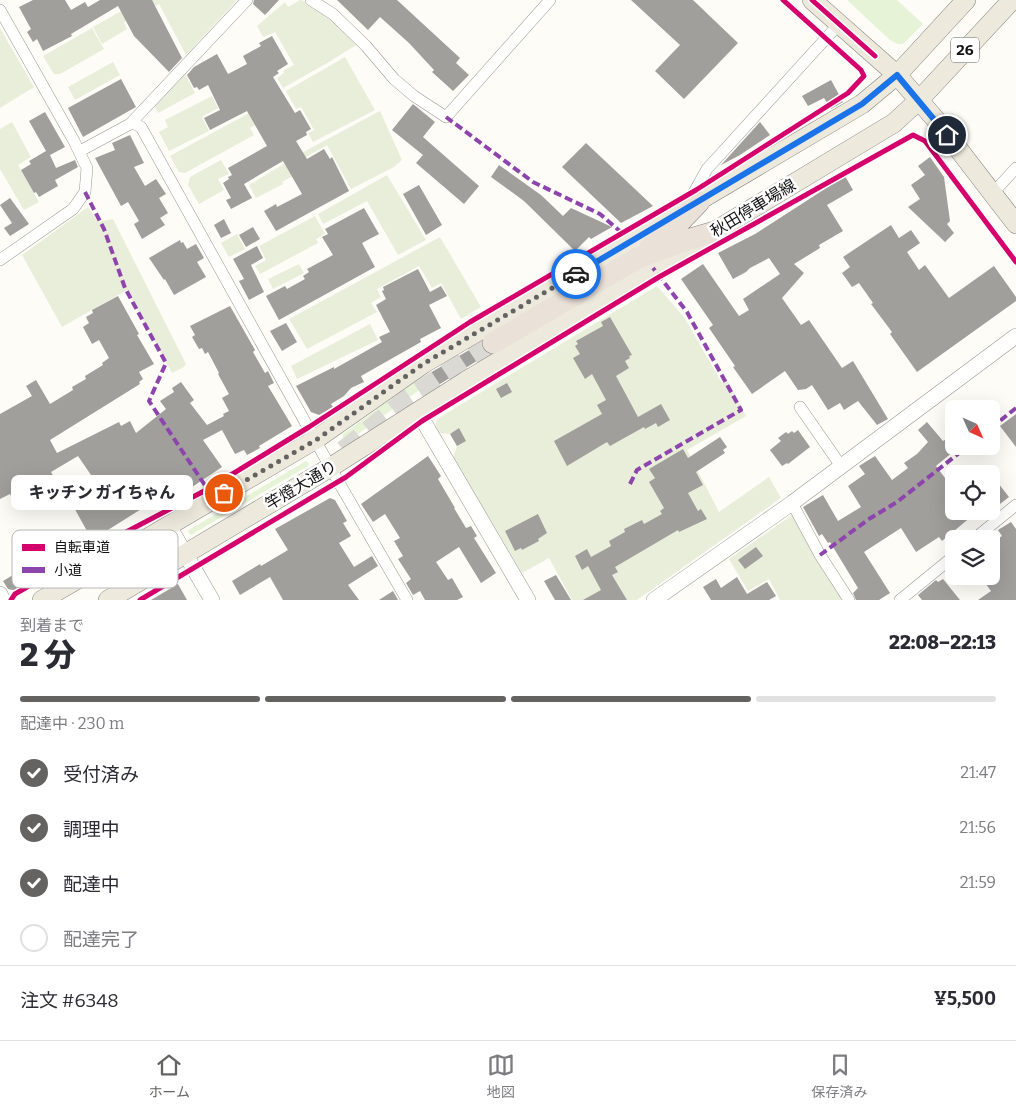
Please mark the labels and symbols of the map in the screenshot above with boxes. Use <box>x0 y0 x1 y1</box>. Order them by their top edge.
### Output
road number: 26 <box>951 38 979 62</box>
pin <box>926 114 968 156</box>
street label: 秋田停車場線 <box>707 175 799 241</box>
courier <box>551 249 601 299</box>
north arrow <box>945 400 1000 455</box>
street label: 竿燈大通り <box>262 456 340 514</box>
pin <box>203 472 245 514</box>
callout: キッチン ガイちゃん <box>11 476 194 510</box>
legend <box>12 530 178 588</box>
text: 自転車道 <box>54 539 110 556</box>
text: 小道 <box>54 562 82 579</box>

